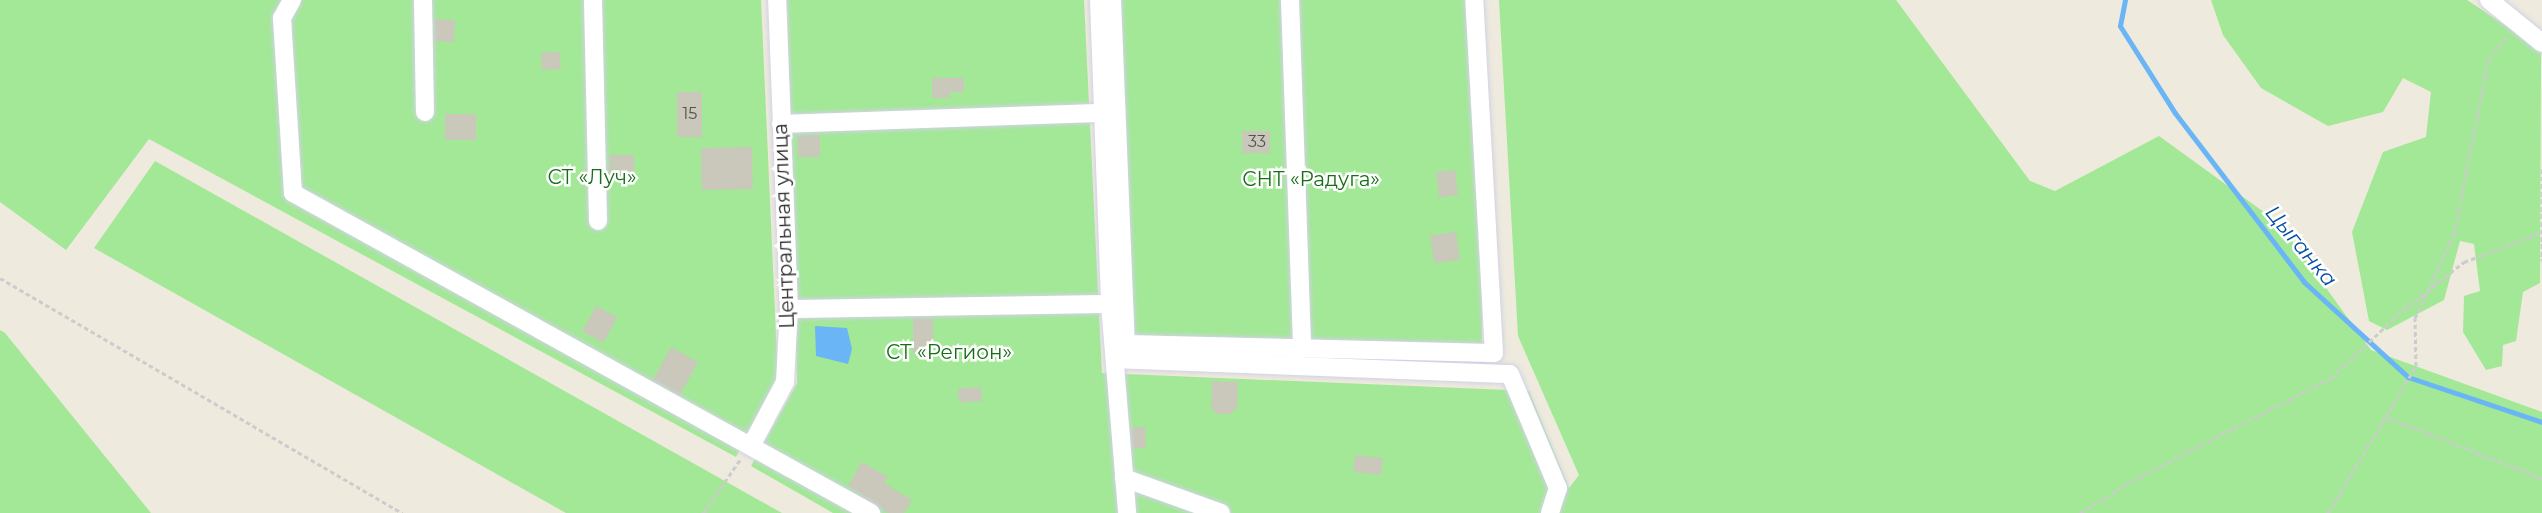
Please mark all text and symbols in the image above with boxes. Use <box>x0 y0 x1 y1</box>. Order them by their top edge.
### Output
house number: 15 <box>683 104 697 124</box>
street label: Центральная улица <box>768 123 800 329</box>
house number: 33 <box>1248 132 1266 152</box>
park label: СТ «Луч» <box>548 165 636 189</box>
park label: СНТ «Радуга» <box>1242 167 1380 191</box>
water label: Цыганка <box>2260 200 2342 292</box>
park label: СТ «Регион» <box>886 340 1012 364</box>

